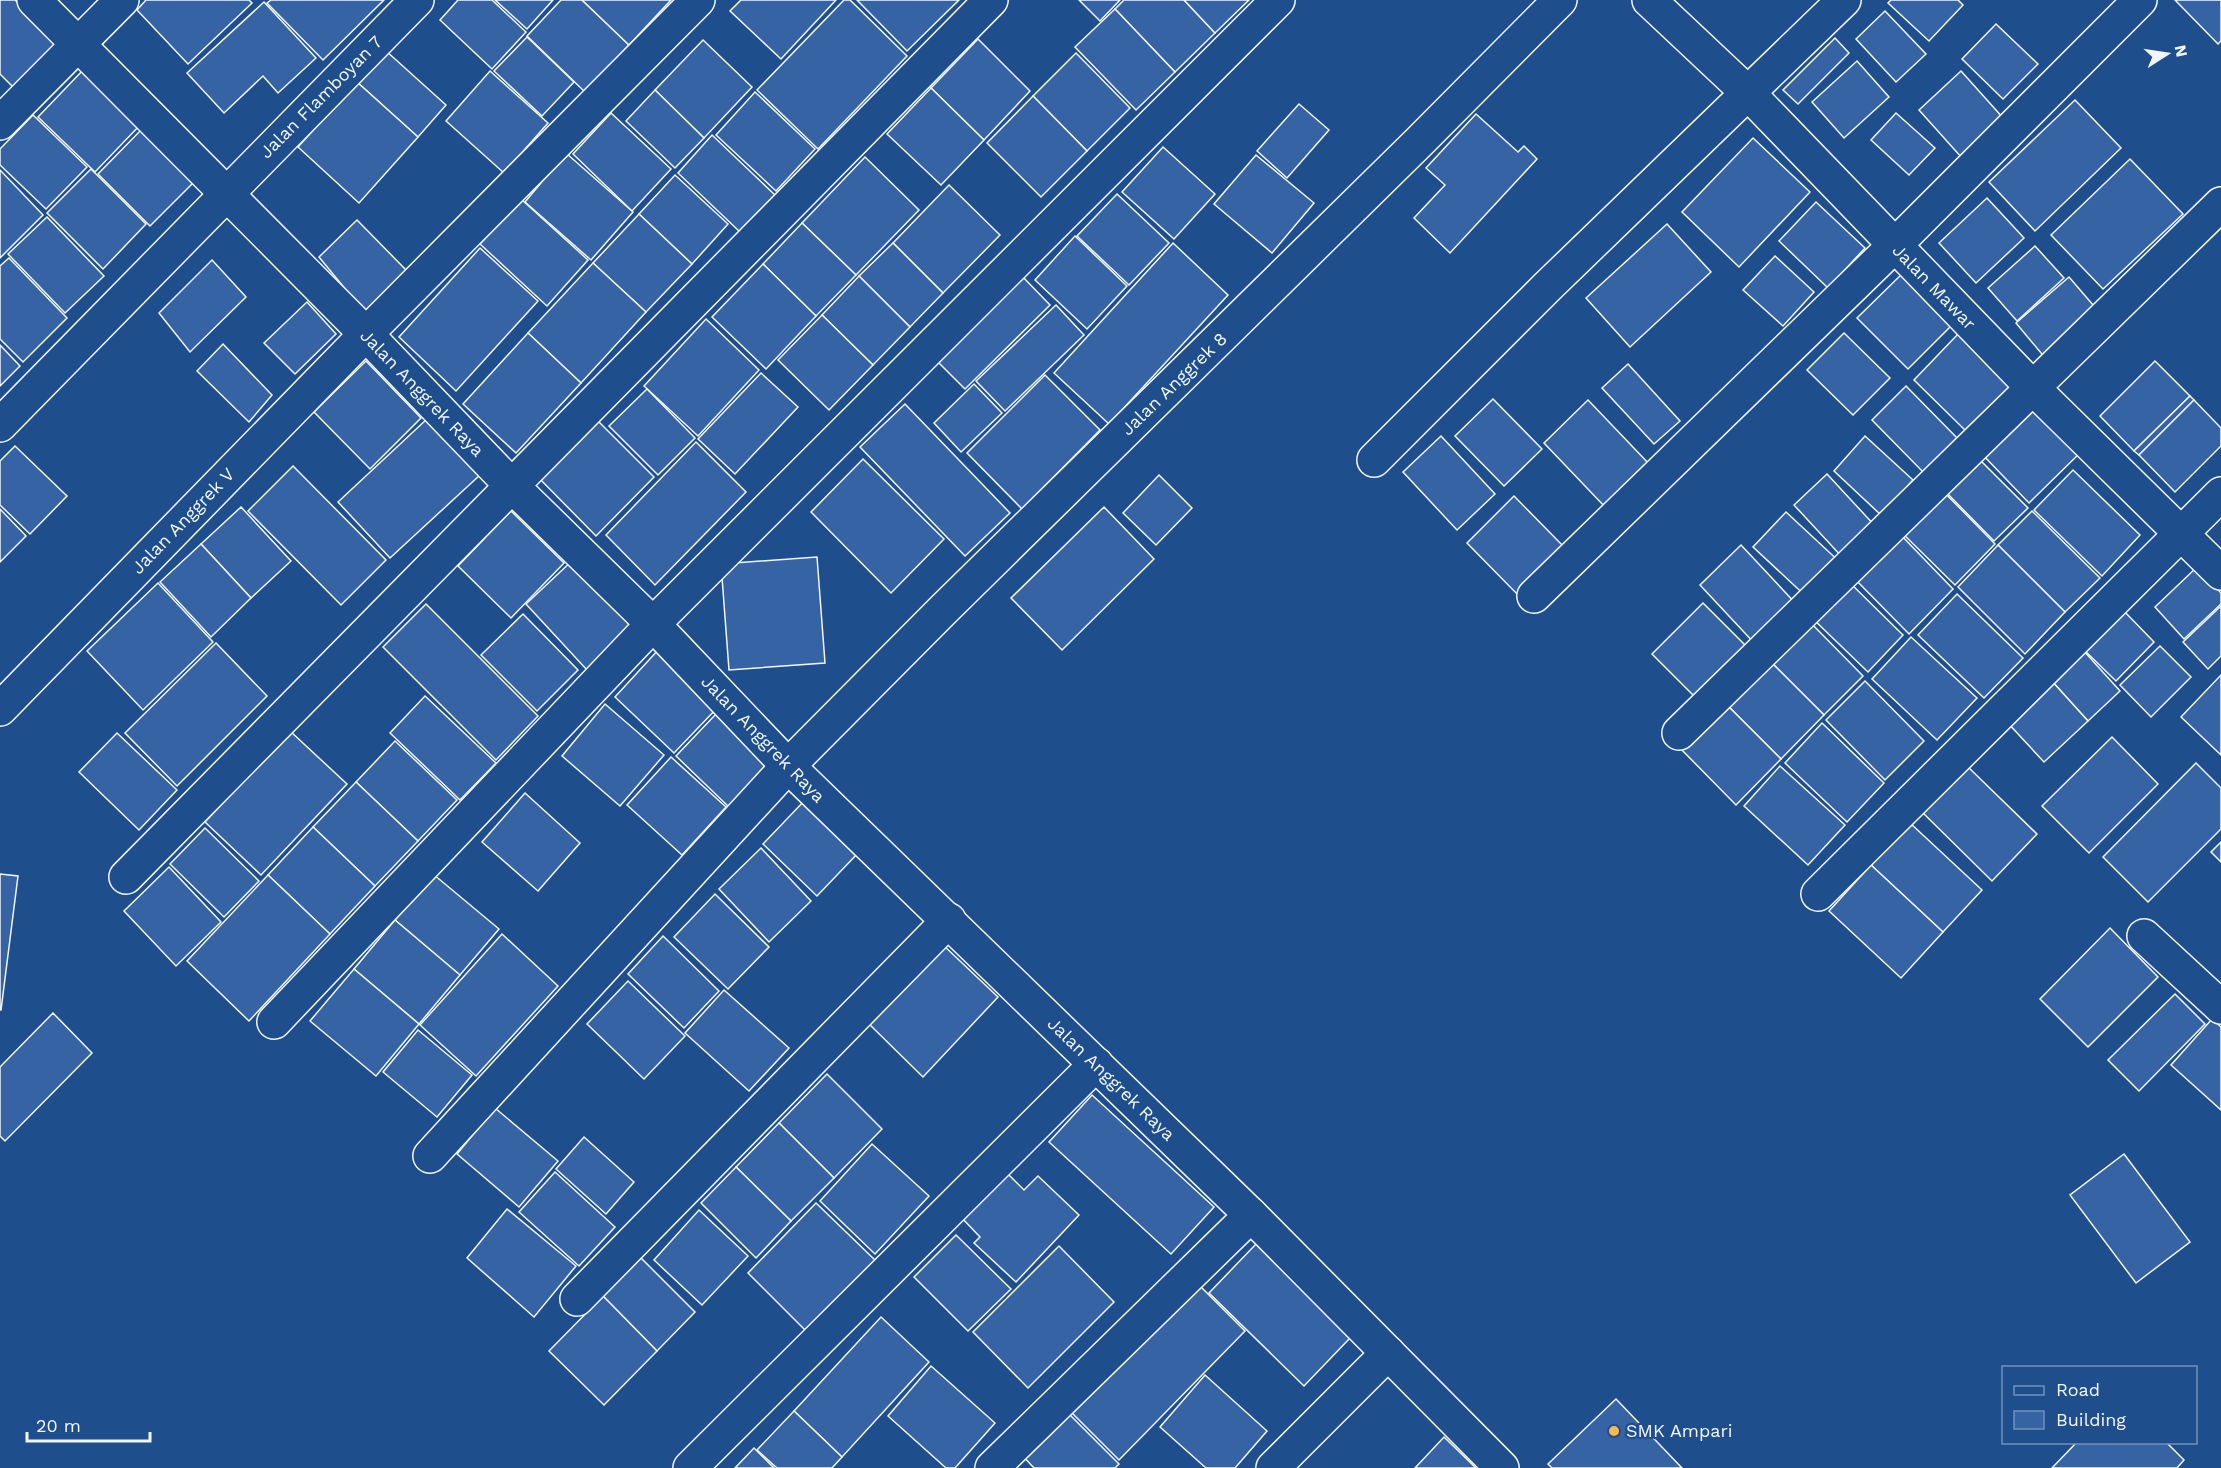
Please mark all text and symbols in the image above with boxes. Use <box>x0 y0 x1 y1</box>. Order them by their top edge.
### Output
north arrow <box>2137 24 2197 84</box>
street label: Jalan Flamboyan 7 <box>255 31 386 162</box>
text: N <box>2171 43 2192 59</box>
street label: Jalan Mawar <box>1888 240 1980 334</box>
street label: Jalan Anggrek Raya <box>356 325 489 461</box>
street label: Jalan Anggrek 8 <box>1116 328 1231 439</box>
street label: Jalan Anggrek V <box>127 463 239 578</box>
street label: Jalan Anggrek Raya <box>697 671 830 807</box>
street label: Jalan Anggrek Raya <box>1043 1012 1179 1145</box>
legend <box>2002 1366 2197 1444</box>
text: Road <box>2056 1379 2100 1400</box>
scale bar <box>27 1405 150 1443</box>
text: Building <box>2056 1409 2126 1430</box>
text: 20 m <box>36 1415 81 1436</box>
place label: SMK Ampari <box>1626 1420 1733 1441</box>
marker: SMK Ampari <box>1607 1424 1621 1438</box>

